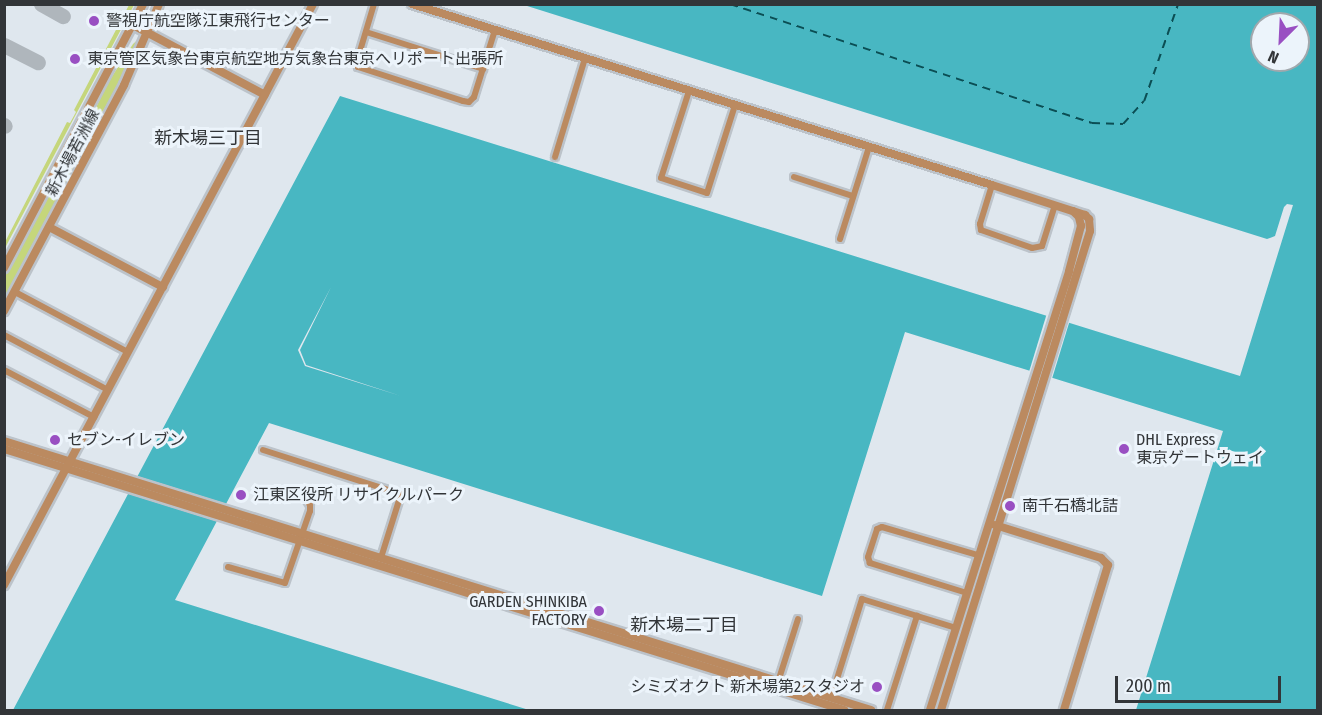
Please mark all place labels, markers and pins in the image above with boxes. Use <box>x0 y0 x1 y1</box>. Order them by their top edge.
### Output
place label: 警視庁航空隊江東飛行センター <box>106 11 330 31</box>
marker: 警視庁航空隊江東飛行センター <box>87 14 101 28</box>
place label: 東京管区気象台東京航空地方気象台東京へリポート出張所 <box>87 49 503 69</box>
marker: 東京管区気象台東京航空地方気象台東京へリポート出張所 <box>68 52 82 66</box>
place label: セブン-イレブン <box>67 430 185 450</box>
place label: DHL Express 東京ゲートウェイ <box>1136 430 1264 468</box>
marker: セブン-イレブン <box>48 433 62 447</box>
marker: DHL Express 東京ゲートウェイ <box>1117 442 1131 456</box>
place label: 江東区役所 リサイクルパーク <box>253 485 465 505</box>
marker: 江東区役所 リサイクルパーク <box>234 488 248 502</box>
place label: 南千石橋北詰 <box>1022 496 1118 516</box>
marker: 南千石橋北詰 <box>1003 499 1017 513</box>
place label: GARDEN SHINKIBA FACTORY <box>469 592 587 630</box>
marker: GARDEN SHINKIBA FACTORY <box>592 604 606 618</box>
place label: シミズオクト 新木場第2スタジオ <box>630 677 865 697</box>
marker: シミズオクト 新木場第2スタジオ <box>870 680 884 694</box>

